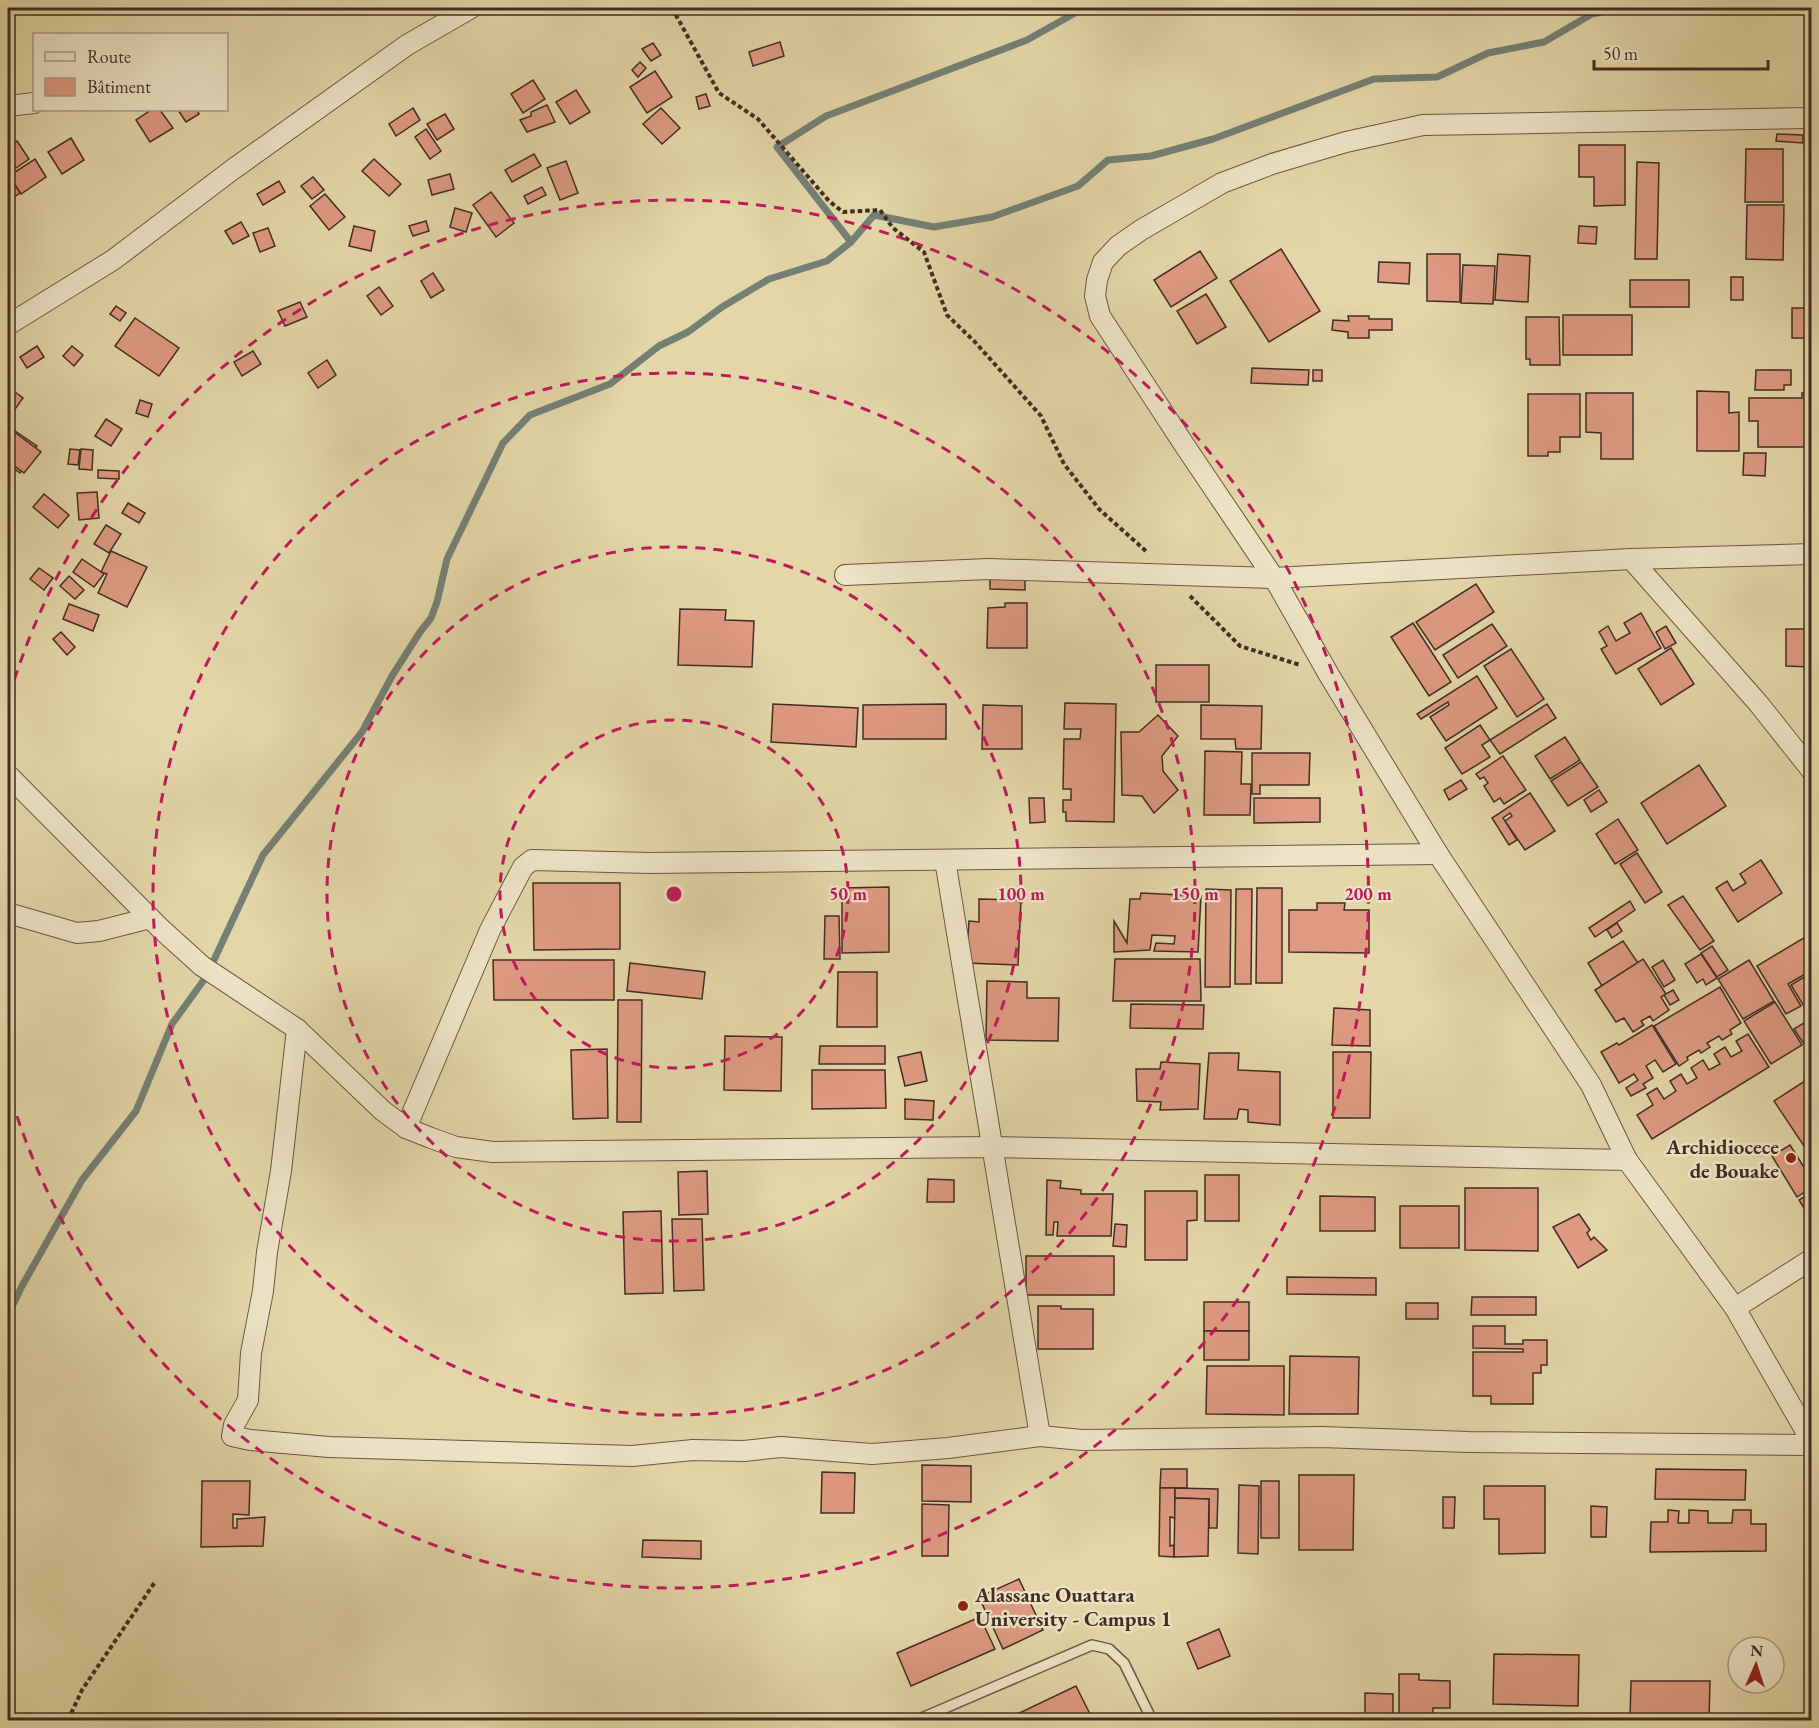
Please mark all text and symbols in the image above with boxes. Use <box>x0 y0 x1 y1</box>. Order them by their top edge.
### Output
legend <box>33 33 228 111</box>
scale bar <box>1594 33 1768 71</box>
text: 50 m <box>1603 42 1638 65</box>
text: Route <box>87 45 131 68</box>
text: Bâtiment <box>87 75 151 98</box>
text: 50 m <box>829 882 867 905</box>
text: 100 m <box>997 882 1045 905</box>
text: 150 m <box>1171 882 1219 905</box>
text: 200 m <box>1344 882 1392 905</box>
centre of rings <box>664 884 684 904</box>
place label: Archidiocece de Bouake <box>1665 1133 1779 1184</box>
marker: Archidiocece de Bouake <box>1784 1151 1798 1165</box>
place label: Alassane Ouattara University - Campus 1 <box>974 1581 1172 1632</box>
marker: Alassane Ouattara University - Campus 1 <box>956 1599 970 1613</box>
north arrow <box>1726 1635 1786 1695</box>
text: N <box>1750 1640 1764 1661</box>

